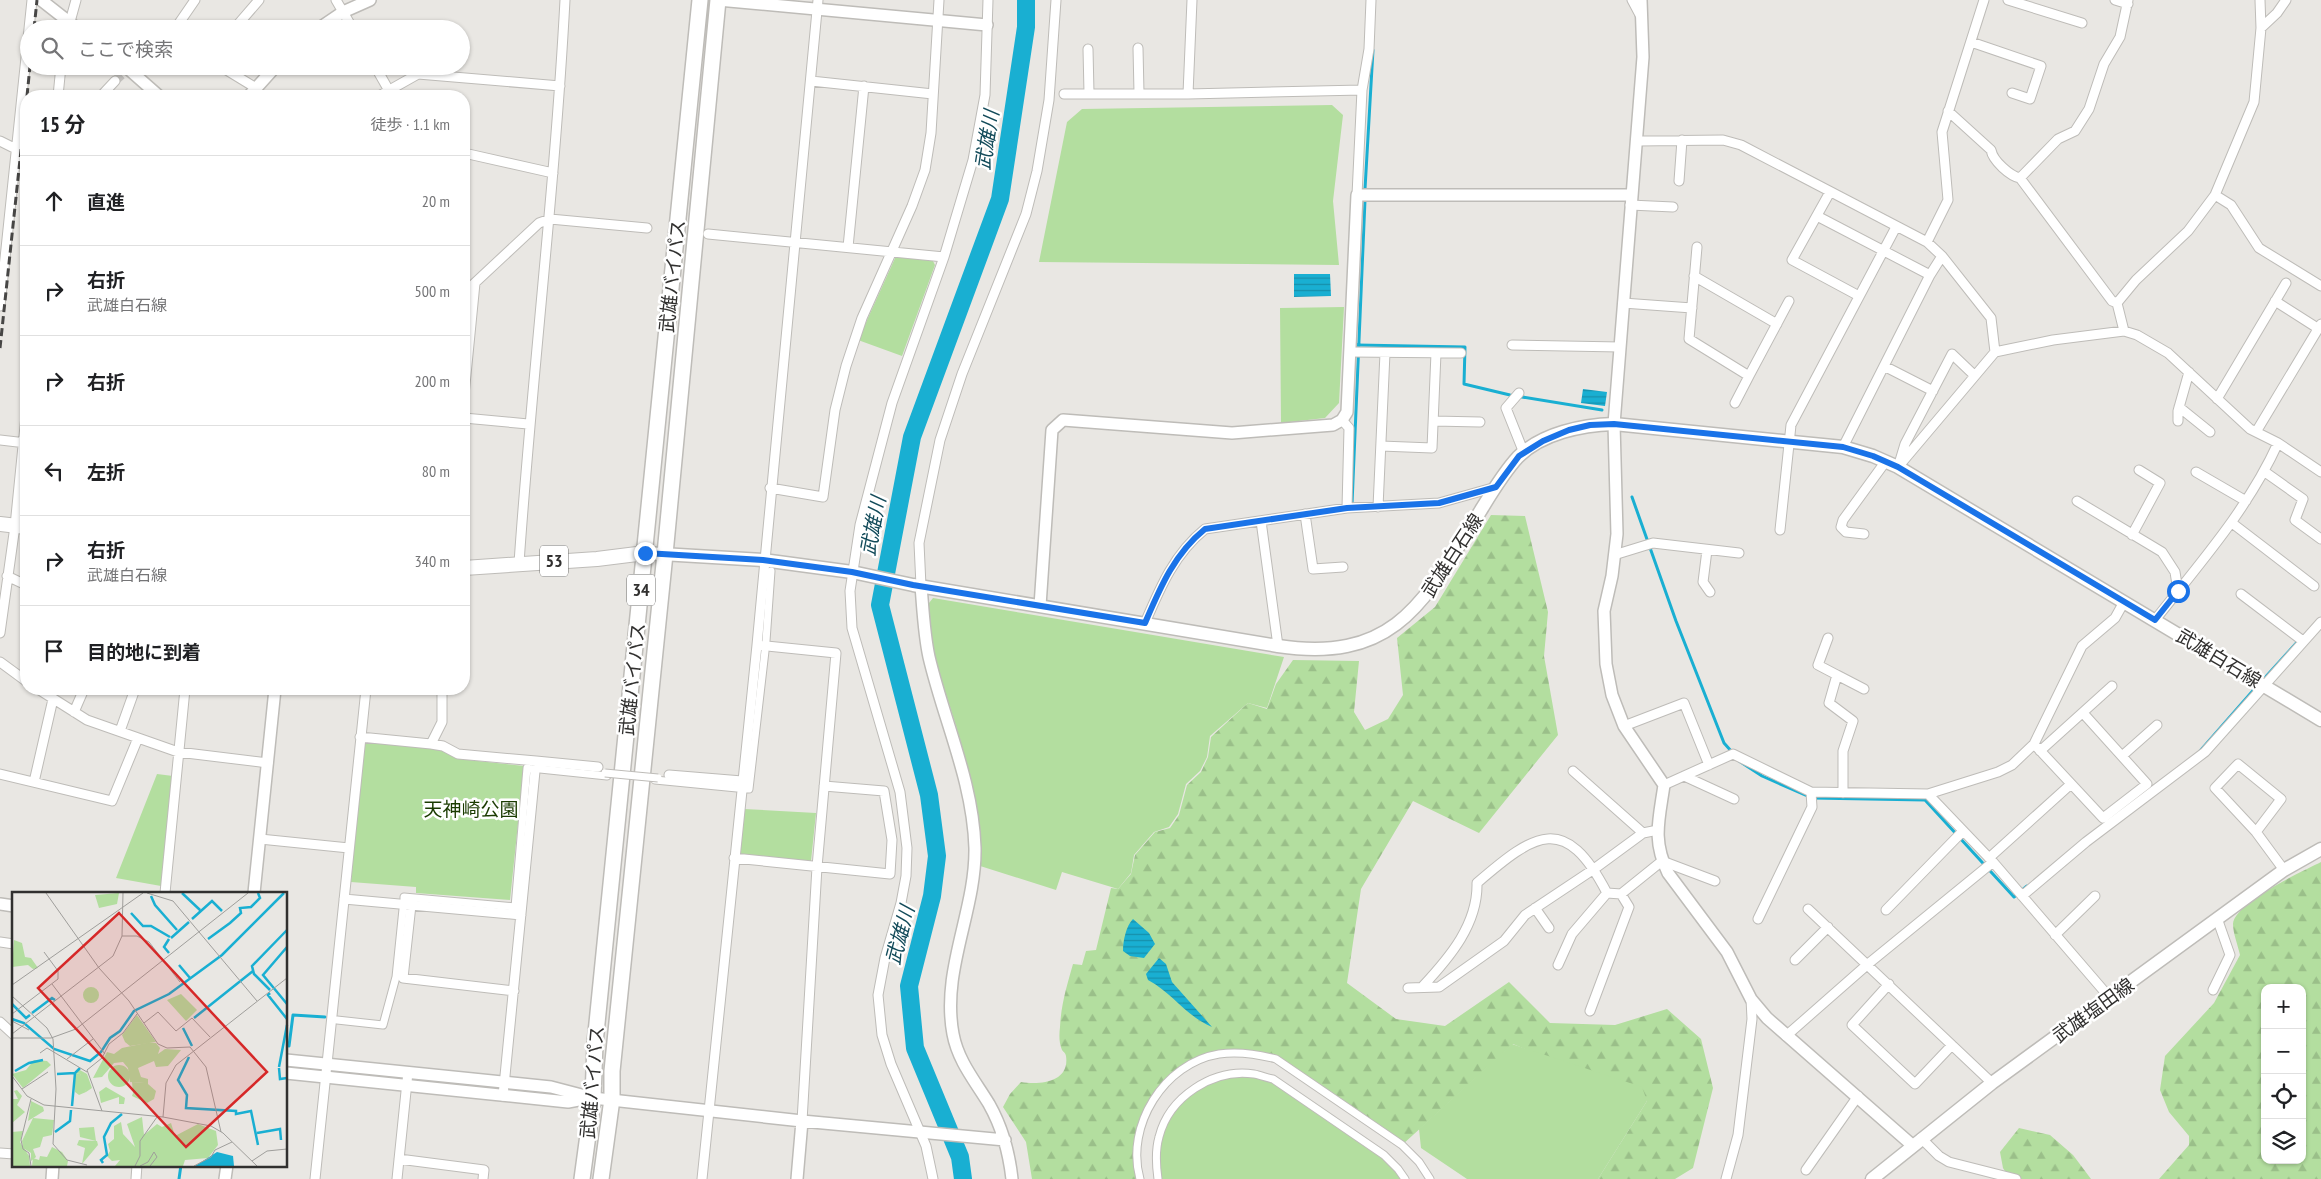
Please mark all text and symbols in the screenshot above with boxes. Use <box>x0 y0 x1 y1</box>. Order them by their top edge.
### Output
search box <box>20 20 470 75</box>
icon: search <box>38 34 66 62</box>
text: ここで検索 <box>78 37 173 61</box>
water label: 武雄川 <box>969 106 1005 172</box>
text: 15 分 <box>40 111 85 138</box>
text: 徒歩 · 1.1 km <box>371 114 450 134</box>
icon: ahead <box>40 187 68 215</box>
text: 直進 <box>87 190 125 214</box>
text: 20 m <box>422 191 450 211</box>
street label: 武雄バイパス <box>654 218 690 334</box>
text: 右折 <box>87 268 125 292</box>
icon: right <box>40 277 68 305</box>
text: 500 m <box>415 281 450 301</box>
text: 武雄白石線 <box>87 295 167 315</box>
icon: right <box>40 367 68 395</box>
text: 右折 <box>87 370 125 394</box>
text: 200 m <box>415 371 450 391</box>
icon: left <box>40 457 68 485</box>
text: 左折 <box>87 460 125 484</box>
text: 80 m <box>422 461 450 481</box>
water label: 武雄川 <box>855 492 892 558</box>
street label: 武雄白石線 <box>1416 509 1488 601</box>
text: 右折 <box>87 538 125 562</box>
route end <box>634 542 657 565</box>
road number: 53 <box>540 546 568 576</box>
icon: right <box>40 547 68 575</box>
text: 340 m <box>415 551 450 571</box>
text: 武雄白石線 <box>87 565 167 585</box>
road number: 34 <box>627 574 655 606</box>
route start <box>2167 580 2190 603</box>
street label: 武雄バイパス <box>614 621 650 737</box>
street label: 武雄白石線 <box>2172 623 2266 693</box>
icon: arrive <box>40 637 68 665</box>
text: 目的地に到着 <box>87 640 201 664</box>
park label: 天神崎公園 <box>423 797 519 821</box>
inset map <box>12 892 288 1166</box>
water label: 武雄川 <box>880 901 921 967</box>
street label: 武雄塩田線 <box>2048 972 2138 1048</box>
map controls <box>2261 984 2306 1164</box>
button: + <box>2261 984 2306 1029</box>
street label: 武雄バイパス <box>575 1024 609 1140</box>
button: − <box>2261 1029 2306 1074</box>
button: locate <box>2261 1074 2306 1119</box>
button: layers <box>2261 1119 2306 1164</box>

